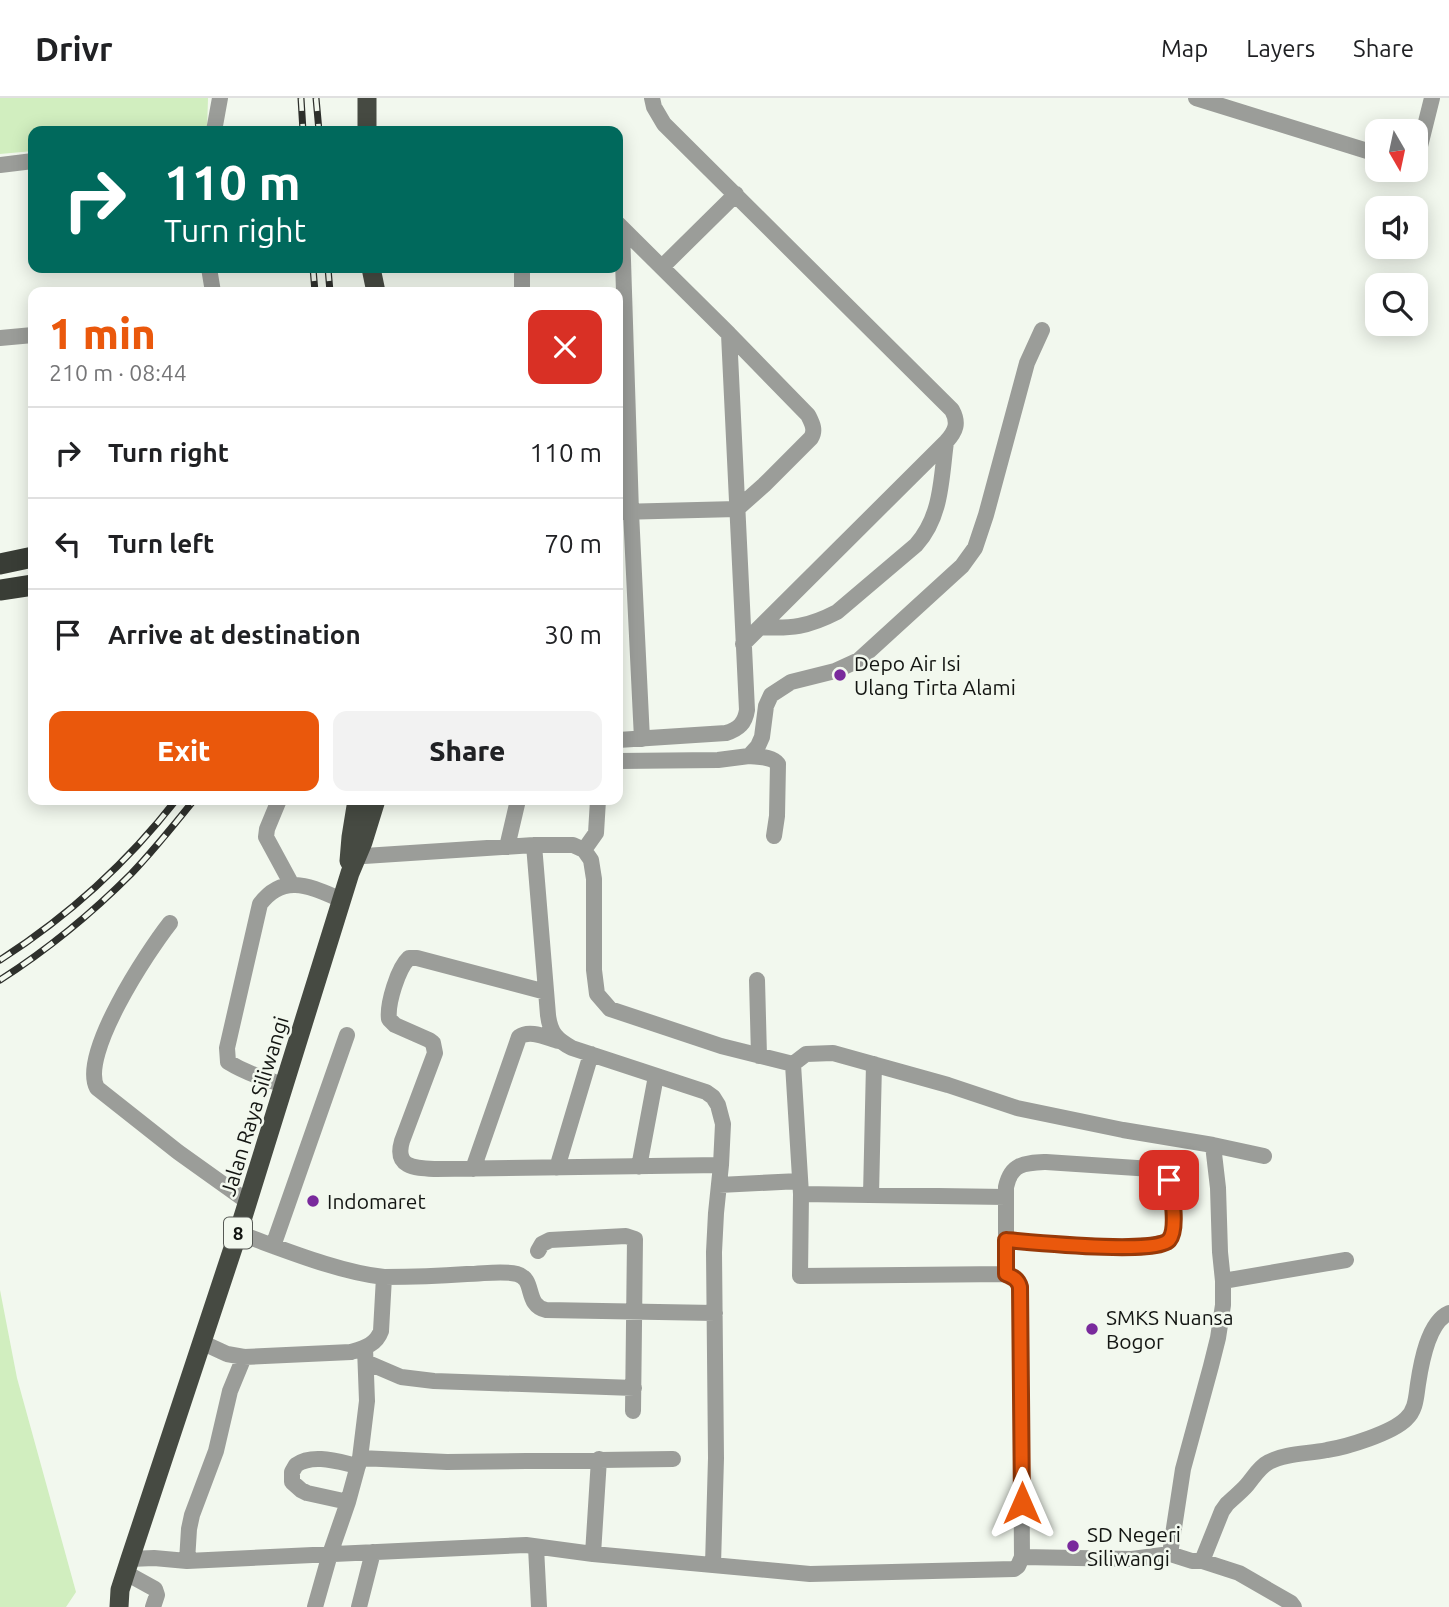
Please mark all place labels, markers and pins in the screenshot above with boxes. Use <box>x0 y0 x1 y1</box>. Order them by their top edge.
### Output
place label: Depo Air Isi Ulang Tirta Alami <box>854 651 1016 699</box>
marker: Depo Air Isi Ulang Tirta Alami <box>832 667 848 683</box>
pin <box>1139 1150 1199 1210</box>
place label: Indomaret <box>327 1189 426 1213</box>
marker: Indomaret <box>305 1193 321 1209</box>
place label: SMKS Nuansa Bogor <box>1106 1305 1234 1353</box>
marker: SMKS Nuansa Bogor <box>1084 1321 1100 1337</box>
place label: SD Negeri Siliwangi <box>1087 1522 1181 1570</box>
marker: SD Negeri Siliwangi <box>1065 1538 1081 1554</box>

